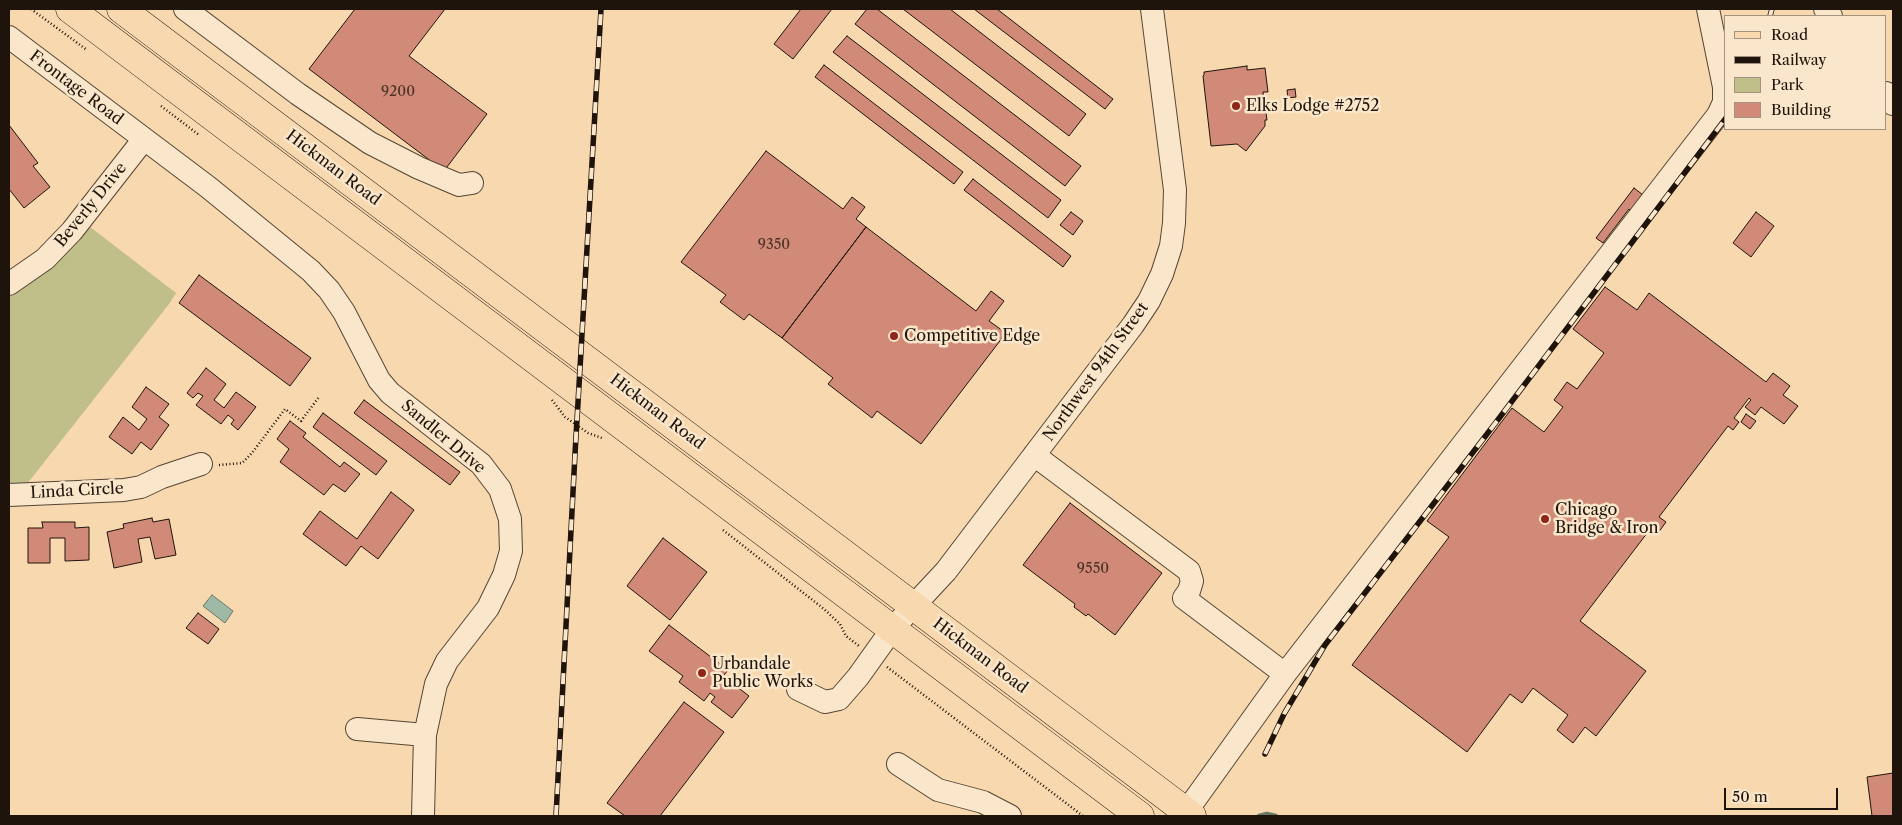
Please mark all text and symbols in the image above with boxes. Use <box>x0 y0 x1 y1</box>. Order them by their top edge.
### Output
legend <box>1724 15 1887 130</box>
text: Road <box>1771 25 1808 44</box>
street label: Frontage Road <box>26 47 126 129</box>
text: Railway <box>1771 50 1827 69</box>
text: Park <box>1771 75 1804 94</box>
house number: 9200 <box>381 84 415 100</box>
place label: Elks Lodge #2752 <box>1246 96 1380 116</box>
marker: Elks Lodge #2752 <box>1230 100 1242 112</box>
text: Building <box>1771 100 1831 119</box>
street label: Hickman Road <box>282 126 384 210</box>
street label: Beverly Drive <box>51 159 131 251</box>
house number: 9350 <box>758 237 790 253</box>
street label: Northwest 94th Street <box>1039 299 1153 445</box>
place label: Competitive Edge <box>904 326 1040 346</box>
marker: Competitive Edge <box>888 330 900 342</box>
street label: Hickman Road <box>606 370 708 454</box>
street label: Sandler Drive <box>397 396 489 478</box>
street label: Linda Circle <box>30 479 124 503</box>
place label: Chicago Bridge & Iron <box>1555 500 1659 538</box>
marker: Chicago Bridge & Iron <box>1539 513 1551 525</box>
house number: 9550 <box>1077 561 1109 577</box>
street label: Hickman Road <box>929 614 1031 698</box>
place label: Urbandale Public Works <box>712 654 813 692</box>
marker: Urbandale Public Works <box>696 667 708 679</box>
scale bar <box>1727 778 1841 810</box>
text: 50 m <box>1732 787 1768 806</box>

